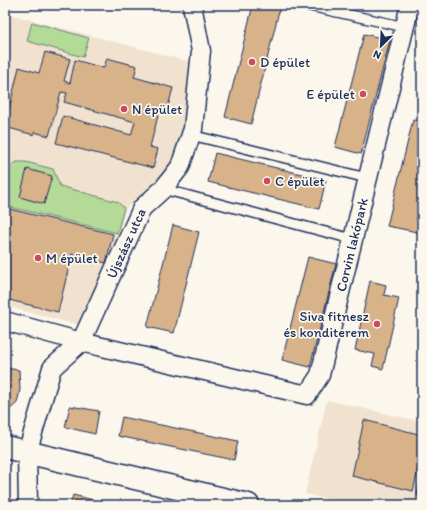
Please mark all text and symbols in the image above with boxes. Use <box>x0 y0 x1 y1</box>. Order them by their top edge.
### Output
north arrow <box>361 26 401 66</box>
text: N <box>371 47 383 62</box>
place label: D épület <box>260 54 310 71</box>
marker: D épület <box>247 57 257 67</box>
place label: E épület <box>306 86 355 103</box>
marker: E épület <box>358 89 368 99</box>
place label: N épület <box>132 101 182 118</box>
marker: N épület <box>119 104 129 114</box>
place label: C épület <box>275 173 325 190</box>
marker: C épület <box>262 176 272 186</box>
street label: Corvin lakópark <box>332 196 371 293</box>
street label: Újszász utca <box>103 206 149 281</box>
place label: M épület <box>46 250 98 267</box>
marker: M épület <box>33 253 43 263</box>
place label: Siva fitnesz és konditerem <box>283 308 370 341</box>
marker: Siva fitnesz és konditerem <box>372 319 382 329</box>

